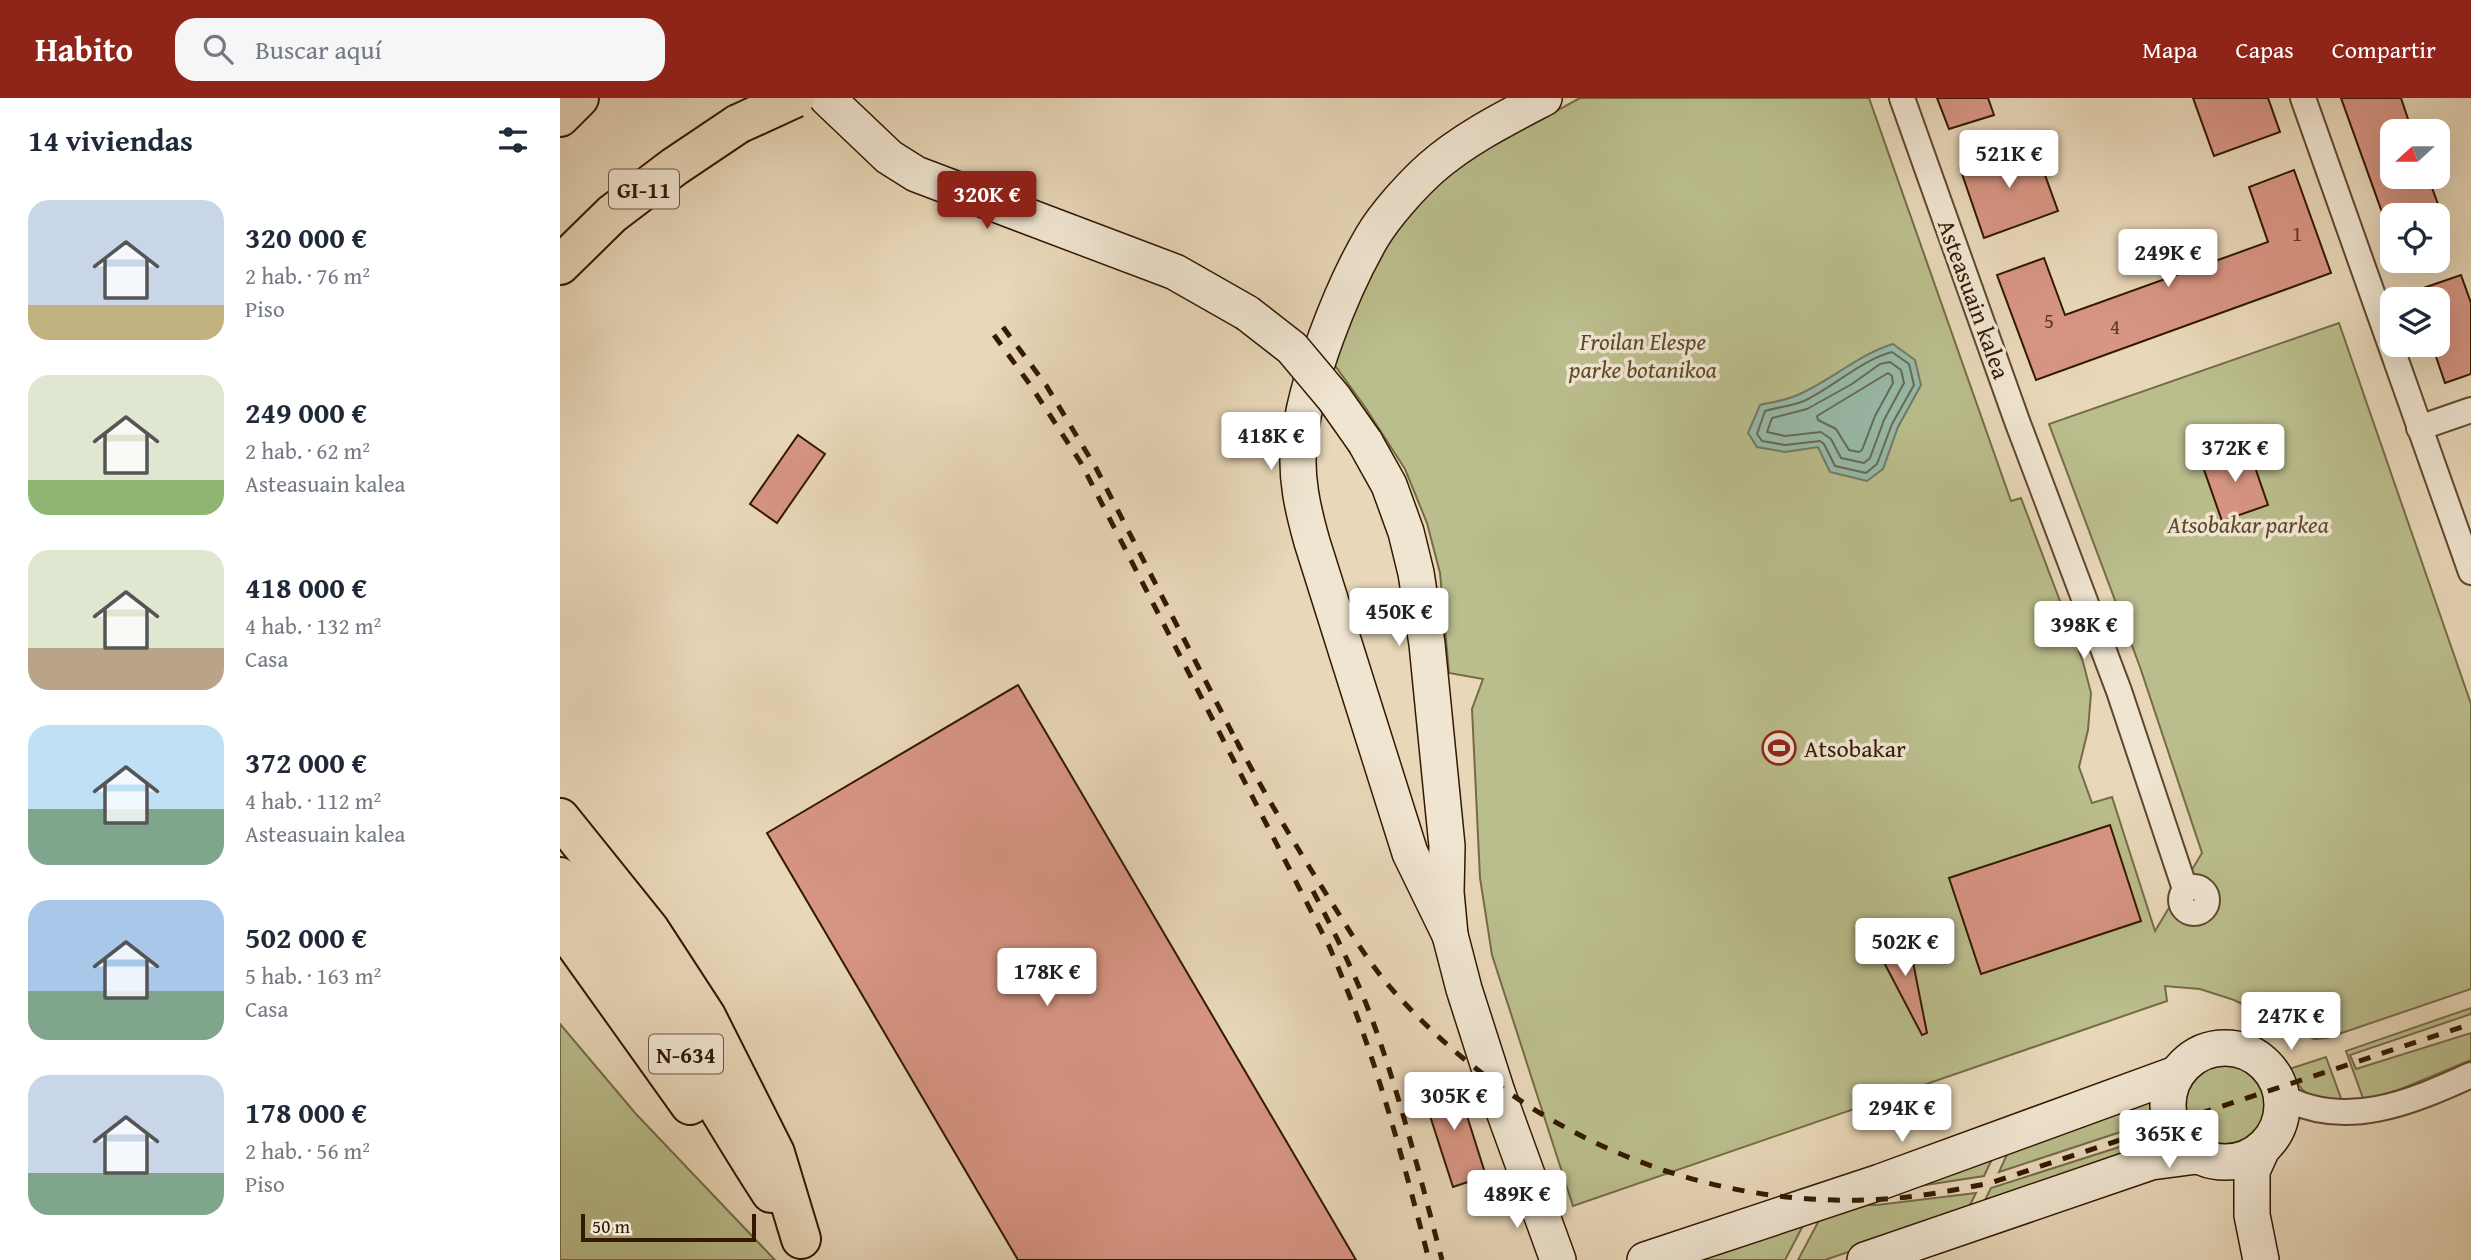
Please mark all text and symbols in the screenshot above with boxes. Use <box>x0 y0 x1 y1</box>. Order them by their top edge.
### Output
search box <box>175 18 665 81</box>
text: Habito <box>35 25 133 73</box>
icon: search <box>199 30 237 68</box>
text: Buscar aquí <box>255 30 382 69</box>
text: Mapa <box>2142 32 2198 67</box>
text: Capas <box>2236 32 2294 67</box>
text: Compartir <box>2332 32 2436 67</box>
text: 14 viviendas <box>28 118 193 162</box>
north arrow <box>2380 119 2450 189</box>
map controls <box>2380 119 2450 357</box>
icon: filters <box>494 121 532 159</box>
pin: 521K € <box>1952 130 2066 190</box>
text: 521K € <box>1975 136 2043 169</box>
road number: GI-11 <box>609 170 679 208</box>
pin: 320K € <box>930 172 1044 231</box>
text: 320K € <box>953 177 1021 210</box>
button: locate <box>2380 203 2450 273</box>
street label: Asteasuain kalea <box>1929 214 2019 384</box>
text: 320 000 € <box>245 215 367 259</box>
house number: 1 <box>2292 218 2302 249</box>
icon: home <box>84 228 168 312</box>
pin: 249K € <box>2111 230 2225 289</box>
text: 249K € <box>2134 235 2202 268</box>
text: 2 hab. · 76 m² <box>245 259 370 292</box>
button: layers <box>2380 287 2450 357</box>
text: Piso <box>245 292 285 325</box>
house number: 5 <box>2044 305 2054 336</box>
house number: 4 <box>2110 311 2120 342</box>
park label: Froilan Elespe parke botanikoa <box>1568 324 1717 387</box>
text: 249 000 € <box>245 390 367 434</box>
icon: home <box>84 403 168 487</box>
pin: 418K € <box>1214 412 1328 472</box>
text: 418K € <box>1237 418 1305 451</box>
pin: 372K € <box>2178 424 2292 484</box>
text: 372K € <box>2201 430 2269 463</box>
text: 2 hab. · 62 m² <box>245 434 370 467</box>
text: Asteasuain kalea <box>245 467 405 500</box>
park label: Atsobakar parkea <box>2166 507 2329 542</box>
text: 418 000 € <box>245 565 367 609</box>
icon: home <box>84 578 168 662</box>
pin: 450K € <box>1342 588 1456 648</box>
text: 450K € <box>1365 594 1433 627</box>
pin: 398K € <box>2027 602 2141 661</box>
text: 398K € <box>2050 607 2118 640</box>
text: 4 hab. · 132 m² <box>245 609 381 642</box>
text: Casa <box>245 642 288 675</box>
sports icon: Atsobakar <box>1760 729 1798 767</box>
place label: Atsobakar <box>1804 731 1906 766</box>
text: 372 000 € <box>245 740 367 784</box>
icon: home <box>84 753 168 837</box>
text: 4 hab. · 112 m² <box>245 784 381 817</box>
text: Asteasuain kalea <box>245 817 405 850</box>
text: 502 000 € <box>245 915 367 959</box>
pin: 502K € <box>1848 918 1962 978</box>
text: 502K € <box>1871 924 1939 957</box>
icon: home <box>84 928 168 1012</box>
pin: 178K € <box>990 948 1104 1008</box>
text: 178K € <box>1013 954 1081 987</box>
text: 5 hab. · 163 m² <box>245 959 381 992</box>
text: Casa <box>245 992 288 1025</box>
pin: 247K € <box>2234 992 2348 1052</box>
text: 247K € <box>2257 998 2325 1031</box>
road number: N-634 <box>649 1035 723 1074</box>
pin: 305K € <box>1397 1072 1511 1132</box>
text: 305K € <box>1420 1078 1488 1111</box>
pin: 294K € <box>1845 1084 1959 1144</box>
text: 178 000 € <box>245 1090 367 1134</box>
text: 294K € <box>1868 1090 1936 1123</box>
icon: home <box>84 1103 168 1187</box>
pin: 365K € <box>2112 1110 2226 1170</box>
text: 365K € <box>2135 1116 2203 1149</box>
text: 2 hab. · 56 m² <box>245 1134 370 1167</box>
text: Piso <box>245 1167 285 1200</box>
pin: 489K € <box>1460 1170 1574 1230</box>
text: 489K € <box>1483 1176 1551 1209</box>
scale bar <box>581 1211 756 1243</box>
text: 50 m <box>592 1212 630 1240</box>

